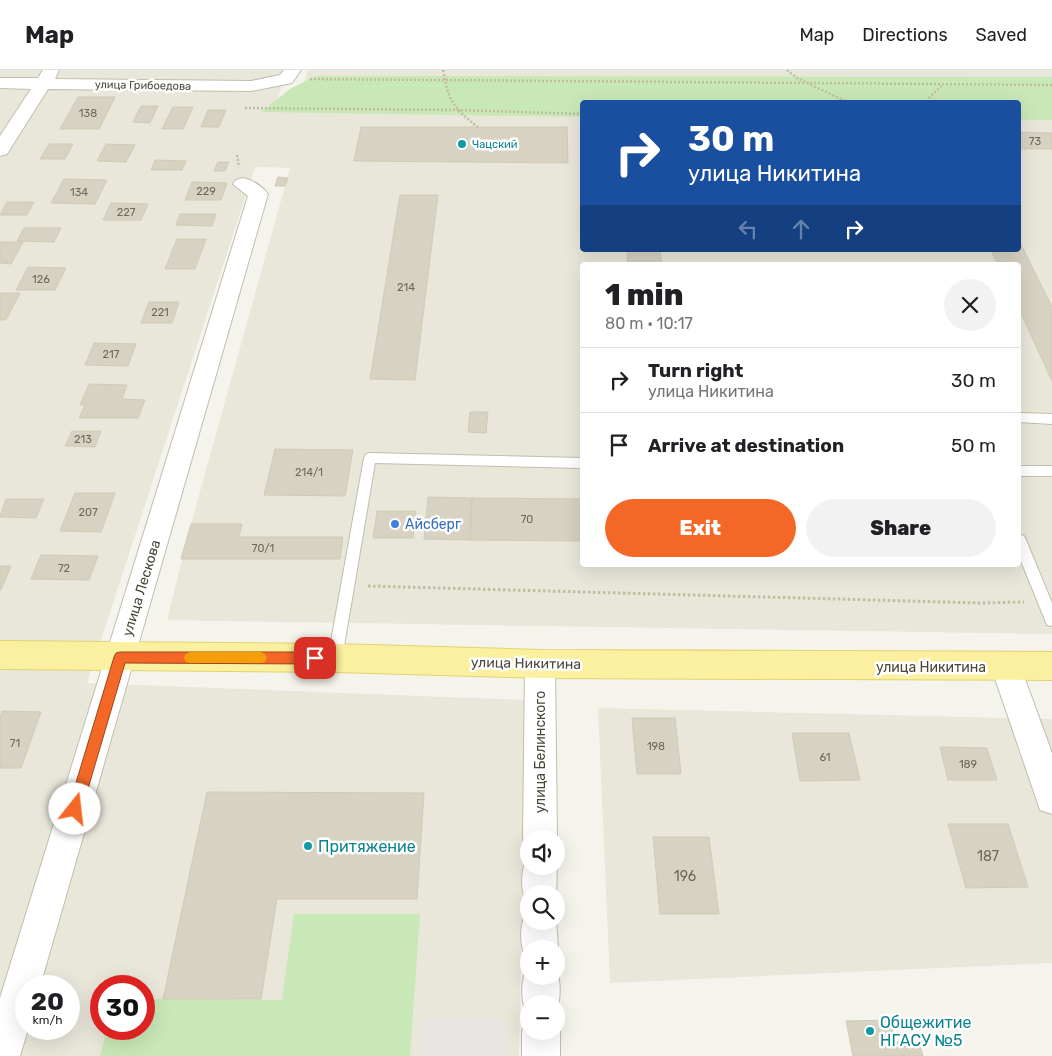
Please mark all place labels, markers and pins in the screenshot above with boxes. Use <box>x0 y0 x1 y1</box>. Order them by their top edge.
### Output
marker: Чацский <box>456 138 468 150</box>
place label: Чацский <box>472 138 517 151</box>
place label: Айсберг <box>405 516 461 533</box>
marker: Айсберг <box>389 518 401 530</box>
pin <box>294 637 336 679</box>
place label: Притяжение <box>318 837 416 856</box>
marker: Притяжение <box>302 840 314 852</box>
place label: Общежитие НГАСУ №5 <box>880 1013 972 1050</box>
marker: Общежитие НГАСУ №5 <box>864 1025 876 1037</box>

